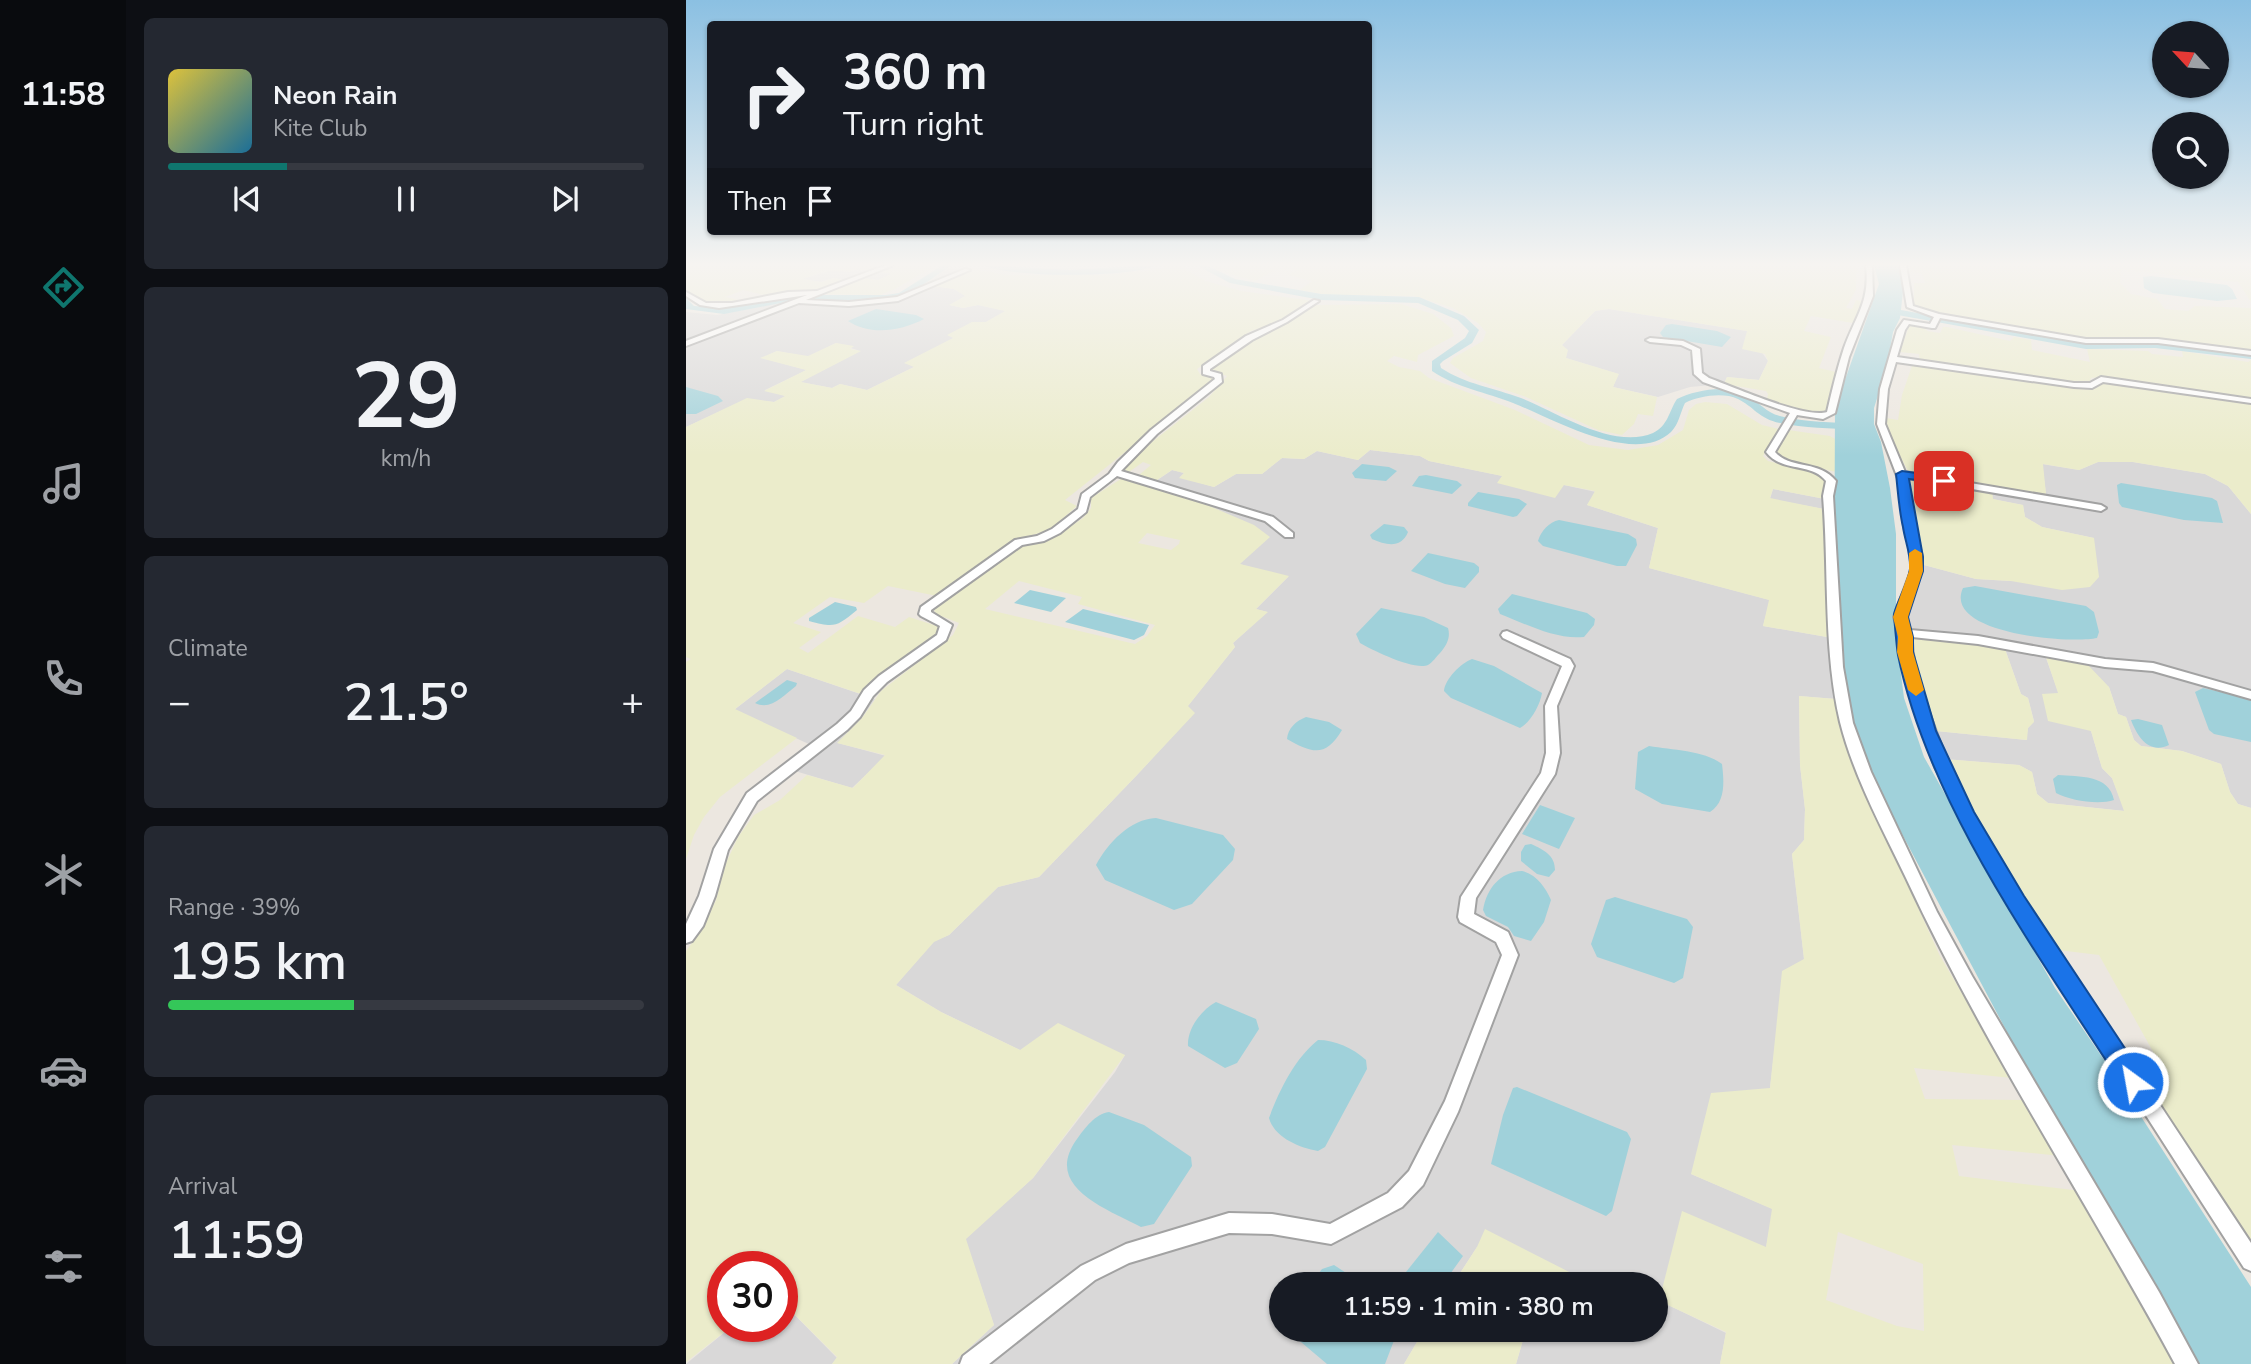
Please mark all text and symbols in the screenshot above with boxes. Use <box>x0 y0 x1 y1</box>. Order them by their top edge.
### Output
north arrow <box>2152 21 2230 98</box>
map controls <box>2152 21 2229 189</box>
text: 360 m <box>843 39 987 106</box>
icon: right <box>728 49 819 140</box>
text: 11:58 <box>21 73 105 116</box>
text: Neon Rain <box>273 78 398 113</box>
text: Turn right <box>843 103 983 146</box>
button: search <box>2152 112 2229 189</box>
text: Kite Club <box>273 113 367 144</box>
icon: previous <box>228 180 266 218</box>
icon: pause <box>387 180 425 218</box>
icon: next <box>546 180 584 218</box>
icon: arrive <box>801 182 839 220</box>
text: Then <box>728 184 787 219</box>
icon: directions <box>39 263 88 312</box>
text: 29 <box>351 335 461 459</box>
text: km/h <box>381 443 431 474</box>
pin <box>1914 451 1974 511</box>
icon: music <box>39 459 88 508</box>
icon: arrive <box>1925 462 1963 500</box>
text: Climate <box>168 633 248 664</box>
icon: phone <box>39 654 88 703</box>
text: 21.5° <box>343 667 469 738</box>
text: − <box>168 677 191 728</box>
text: + <box>621 677 644 728</box>
icon: climate <box>39 850 88 899</box>
text: Range · 39% <box>168 892 300 923</box>
text: 195 km <box>168 926 347 997</box>
position arrow <box>2096 1045 2170 1119</box>
icon: car <box>39 1046 88 1095</box>
text: Arrival <box>168 1171 237 1202</box>
text: 11:59 <box>168 1205 305 1276</box>
icon: filters <box>39 1242 88 1291</box>
speed limit sign: 30 <box>707 1251 798 1342</box>
text: 11:59 · 1 min · 380 m <box>1343 1289 1594 1324</box>

